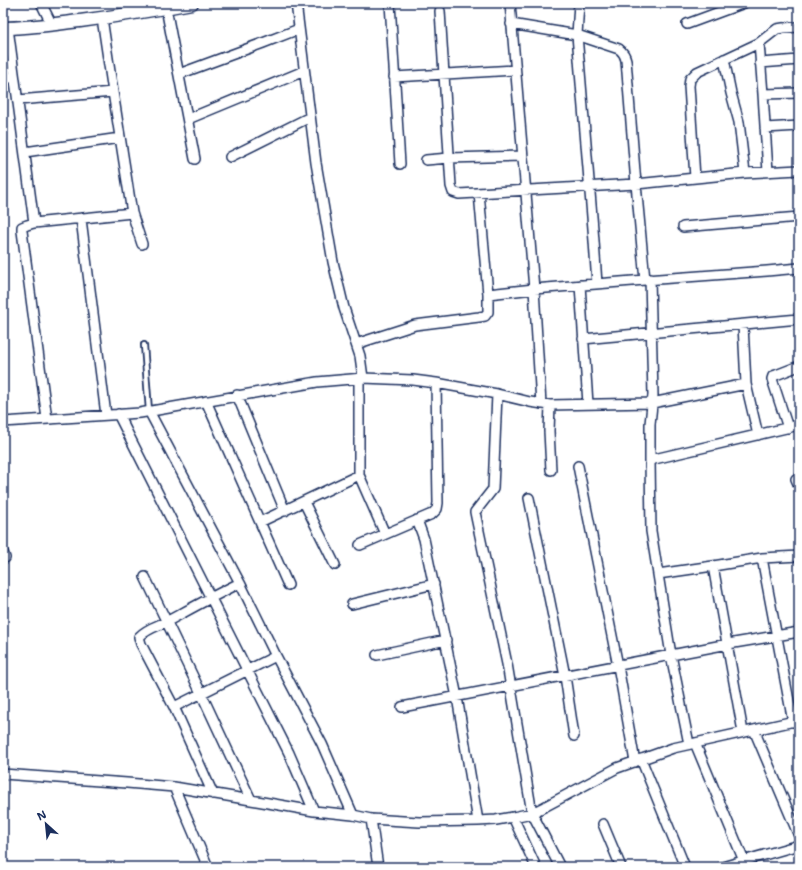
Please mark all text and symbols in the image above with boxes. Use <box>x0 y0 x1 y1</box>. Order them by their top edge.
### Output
north arrow <box>26 804 66 844</box>
text: N <box>34 807 49 824</box>

